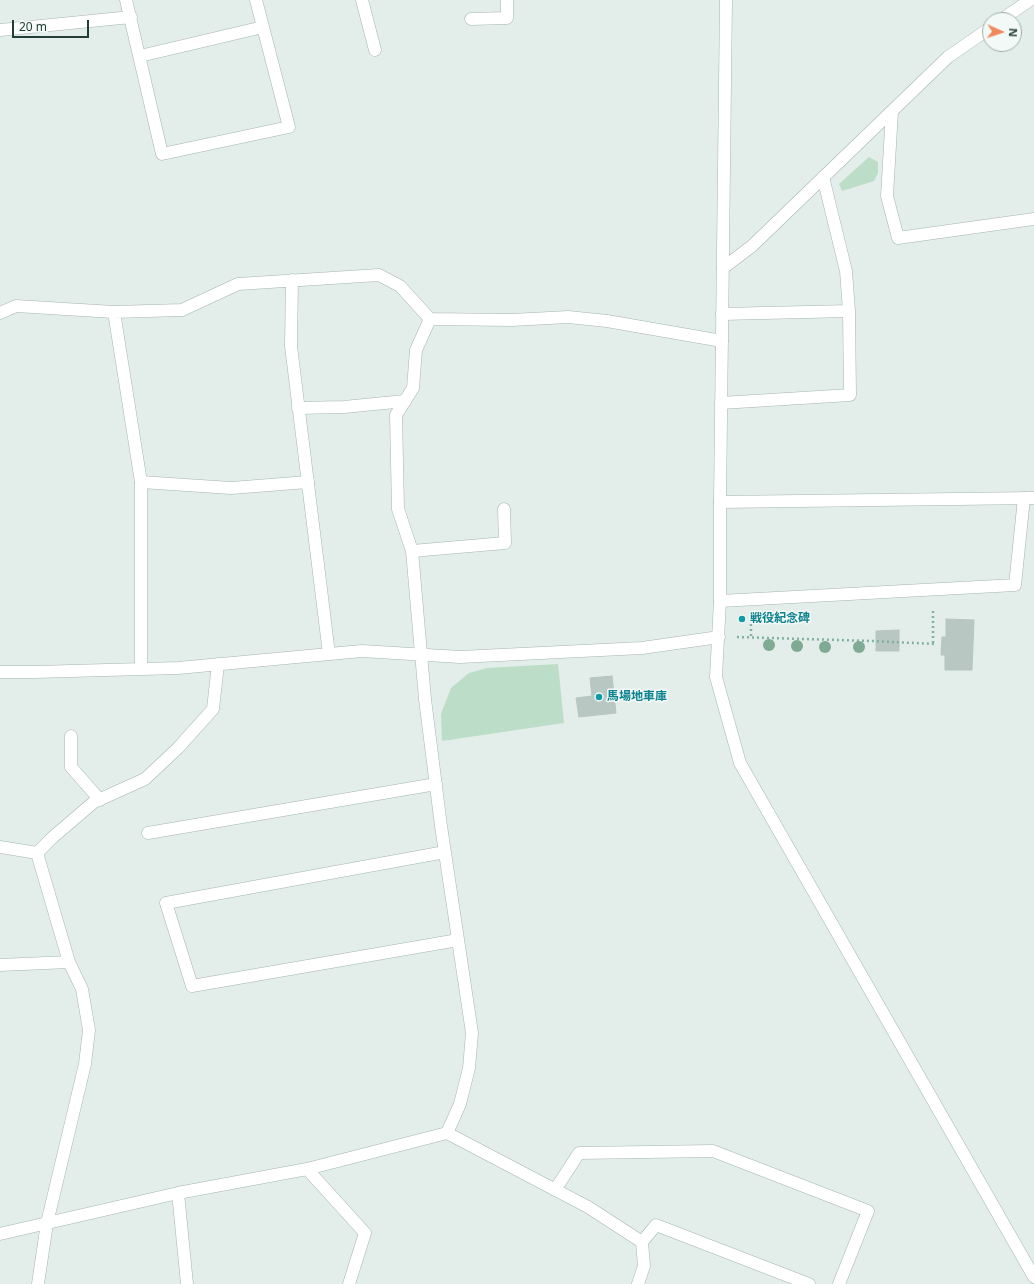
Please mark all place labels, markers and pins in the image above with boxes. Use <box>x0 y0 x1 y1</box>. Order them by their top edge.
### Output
place label: 戦役紀念碑 <box>750 612 810 626</box>
marker: 戦役紀念碑 <box>737 614 747 624</box>
place label: 馬場地車庫 <box>607 690 667 704</box>
marker: 馬場地車庫 <box>594 692 604 702</box>

